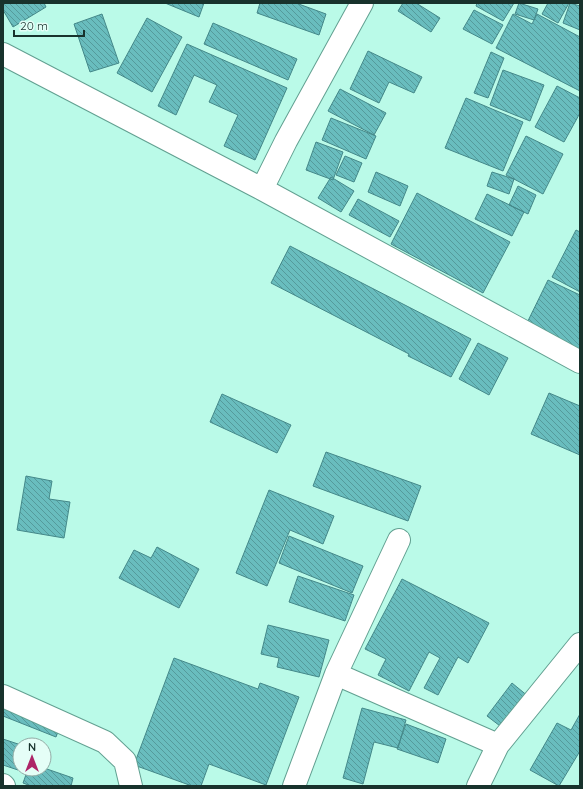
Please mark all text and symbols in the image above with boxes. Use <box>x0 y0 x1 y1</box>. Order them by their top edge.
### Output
scale bar <box>14 12 84 38</box>
text: 20 m <box>20 18 48 33</box>
north arrow <box>12 737 52 777</box>
text: N <box>28 740 36 754</box>

